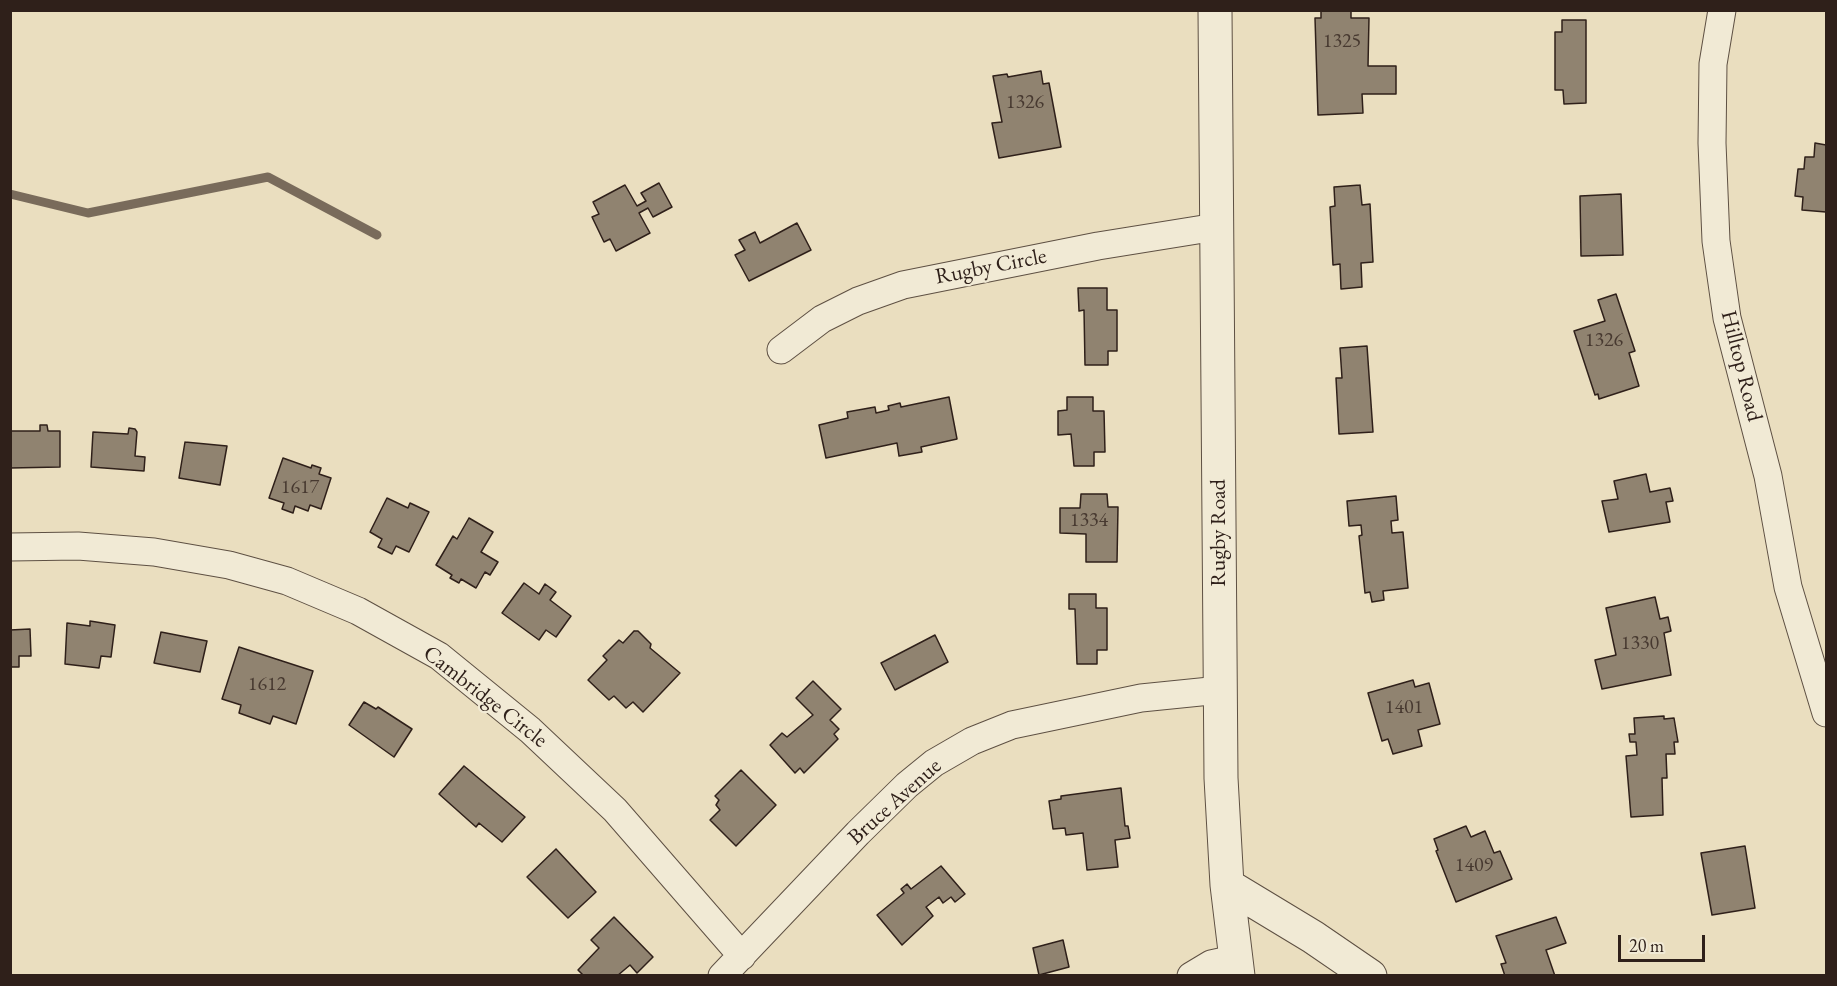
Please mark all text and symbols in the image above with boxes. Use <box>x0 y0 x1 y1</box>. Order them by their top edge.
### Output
house number: 1325 <box>1323 30 1361 54</box>
house number: 1326 <box>1006 91 1044 115</box>
street label: Rugby Circle <box>933 243 1049 291</box>
street label: Hilltop Road <box>1714 308 1768 424</box>
house number: 1326 <box>1585 329 1623 353</box>
house number: 1617 <box>281 476 319 500</box>
street label: Rugby Road <box>1206 479 1232 587</box>
house number: 1334 <box>1070 509 1108 533</box>
house number: 1330 <box>1621 632 1659 656</box>
street label: Cambridge Circle <box>418 640 552 754</box>
house number: 1612 <box>248 673 286 697</box>
house number: 1401 <box>1385 696 1423 720</box>
street label: Bruce Avenue <box>843 753 947 851</box>
house number: 1409 <box>1455 854 1493 878</box>
scale bar <box>1621 923 1708 961</box>
text: 20 m <box>1629 934 1664 957</box>

